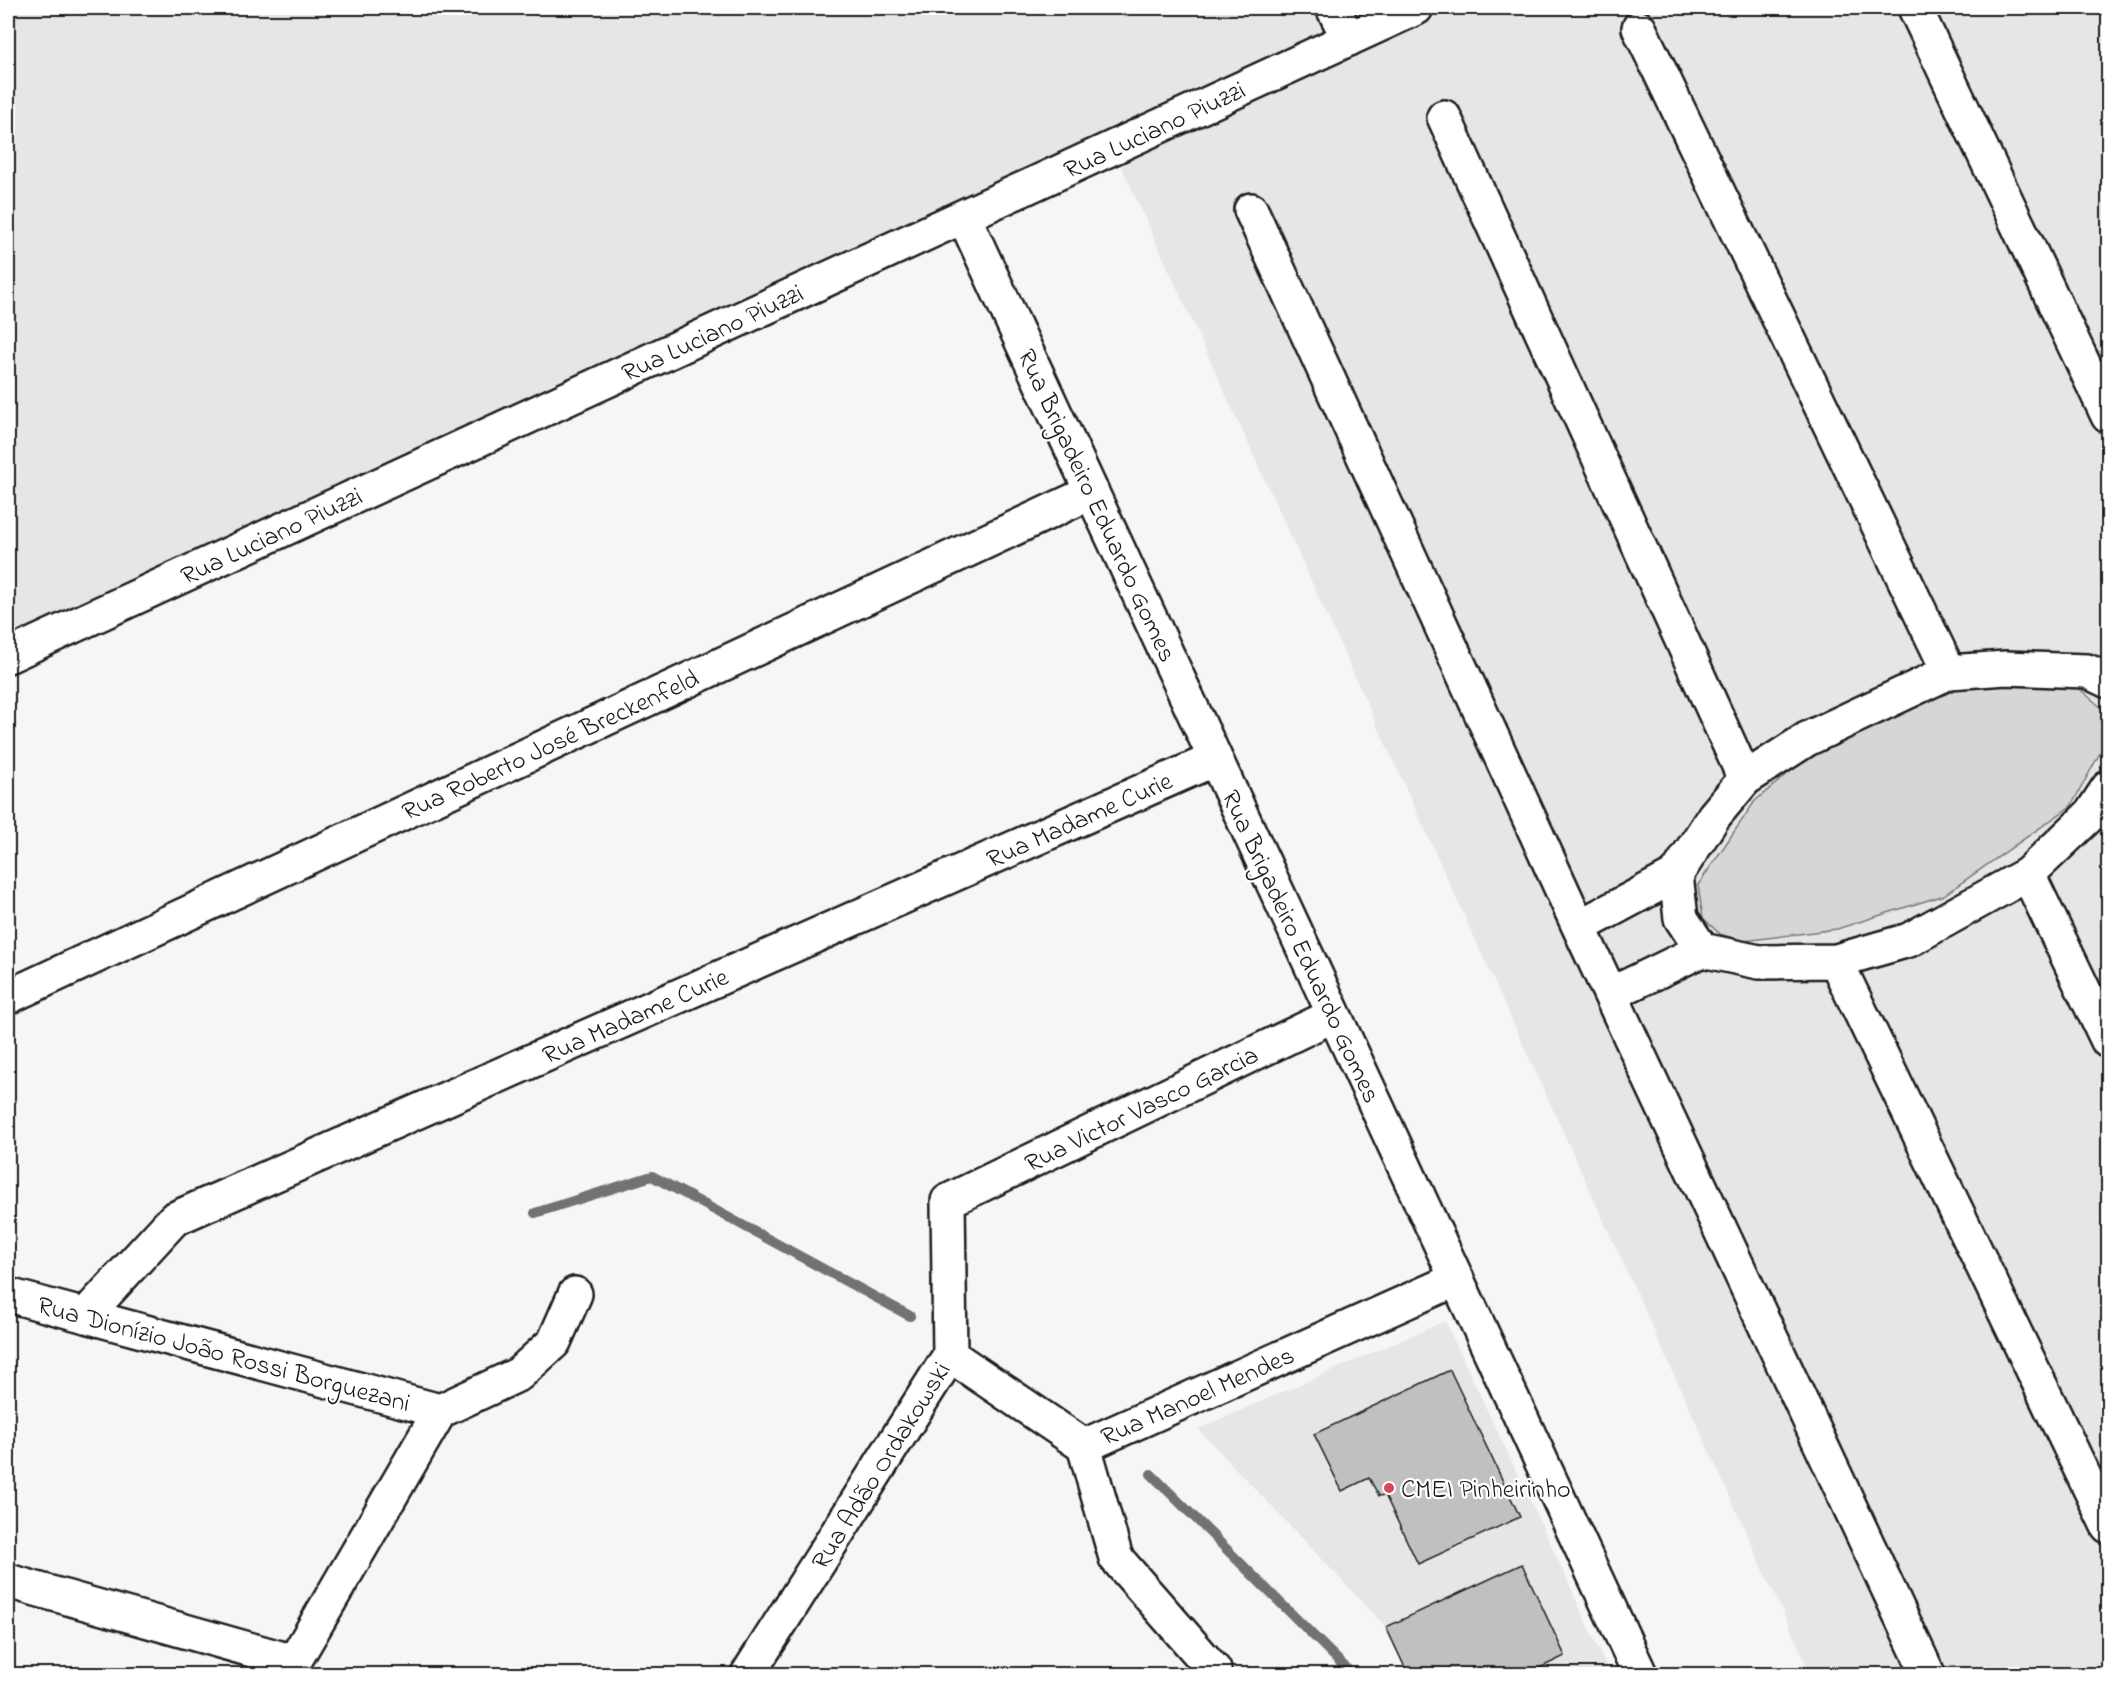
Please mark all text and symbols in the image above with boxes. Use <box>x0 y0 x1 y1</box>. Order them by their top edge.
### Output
street label: Rua Luciano Piuzzi <box>1058 73 1252 190</box>
street label: Rua Luciano Piuzzi <box>616 276 810 393</box>
street label: Rua Brigadeiro Eduardo Gomes <box>1006 343 1185 669</box>
street label: Rua Luciano Piuzzi <box>175 479 369 596</box>
street label: Rua Roberto José Breckenfeld <box>396 661 706 832</box>
street label: Rua Madame Curie <box>981 764 1180 880</box>
street label: Rua Brigadeiro Eduardo Gomes <box>1210 784 1389 1110</box>
street label: Rua Madame Curie <box>537 960 736 1076</box>
street label: Rua Victor Vasco Garcia <box>1019 1038 1266 1184</box>
street label: Rua Dionízio João Rossi Borguezani <box>33 1288 414 1424</box>
street label: Rua Manoel Mendes <box>1095 1338 1301 1457</box>
street label: Rua Adão Ordakowski <box>803 1355 962 1578</box>
place label: CMEI Pinheirinho <box>1401 1472 1571 1510</box>
marker: CMEI Pinheirinho <box>1382 1481 1396 1495</box>

